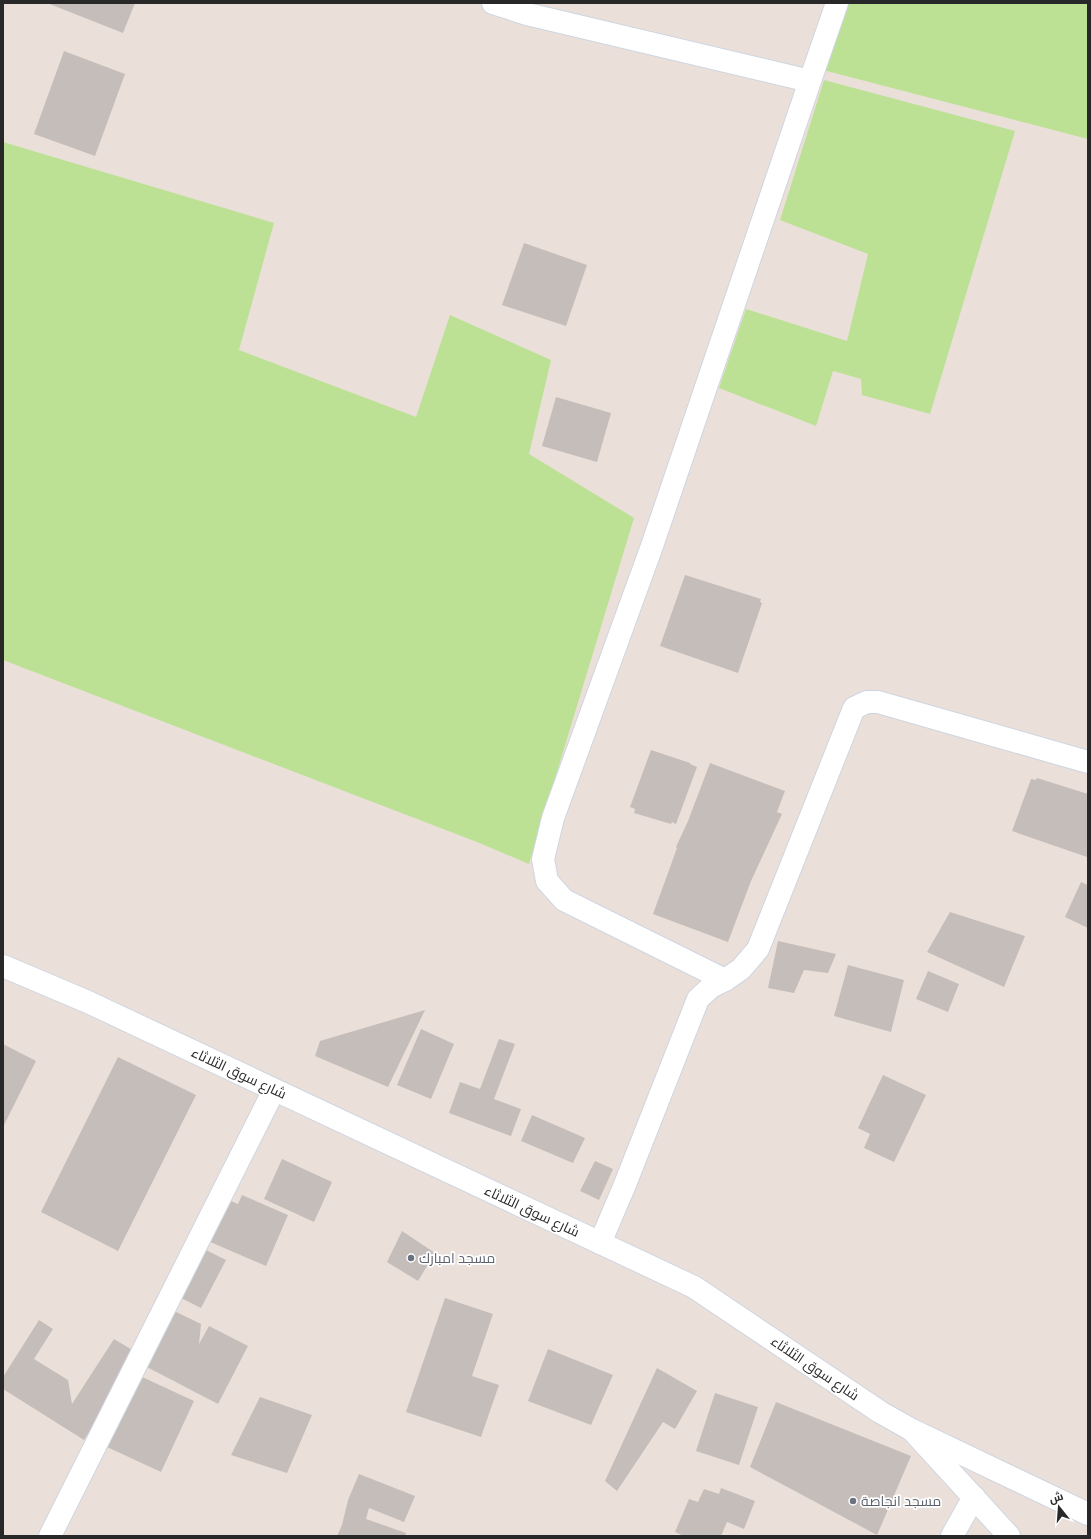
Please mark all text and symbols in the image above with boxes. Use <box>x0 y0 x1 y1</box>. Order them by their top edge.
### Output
street label: شارع سوق الثلاثاء <box>189 1043 289 1103</box>
street label: شارع سوق الثلاثاء <box>482 1181 582 1241</box>
place label: مسجد امبارك <box>419 1249 495 1267</box>
marker: مسجد امبارك <box>406 1253 416 1263</box>
street label: شارع سوق الثلاثاء <box>767 1332 863 1404</box>
north arrow <box>1039 1487 1079 1527</box>
text: ش <box>1047 1489 1065 1506</box>
place label: مسجد انجاصة <box>861 1492 941 1510</box>
marker: مسجد انجاصة <box>848 1496 858 1506</box>

